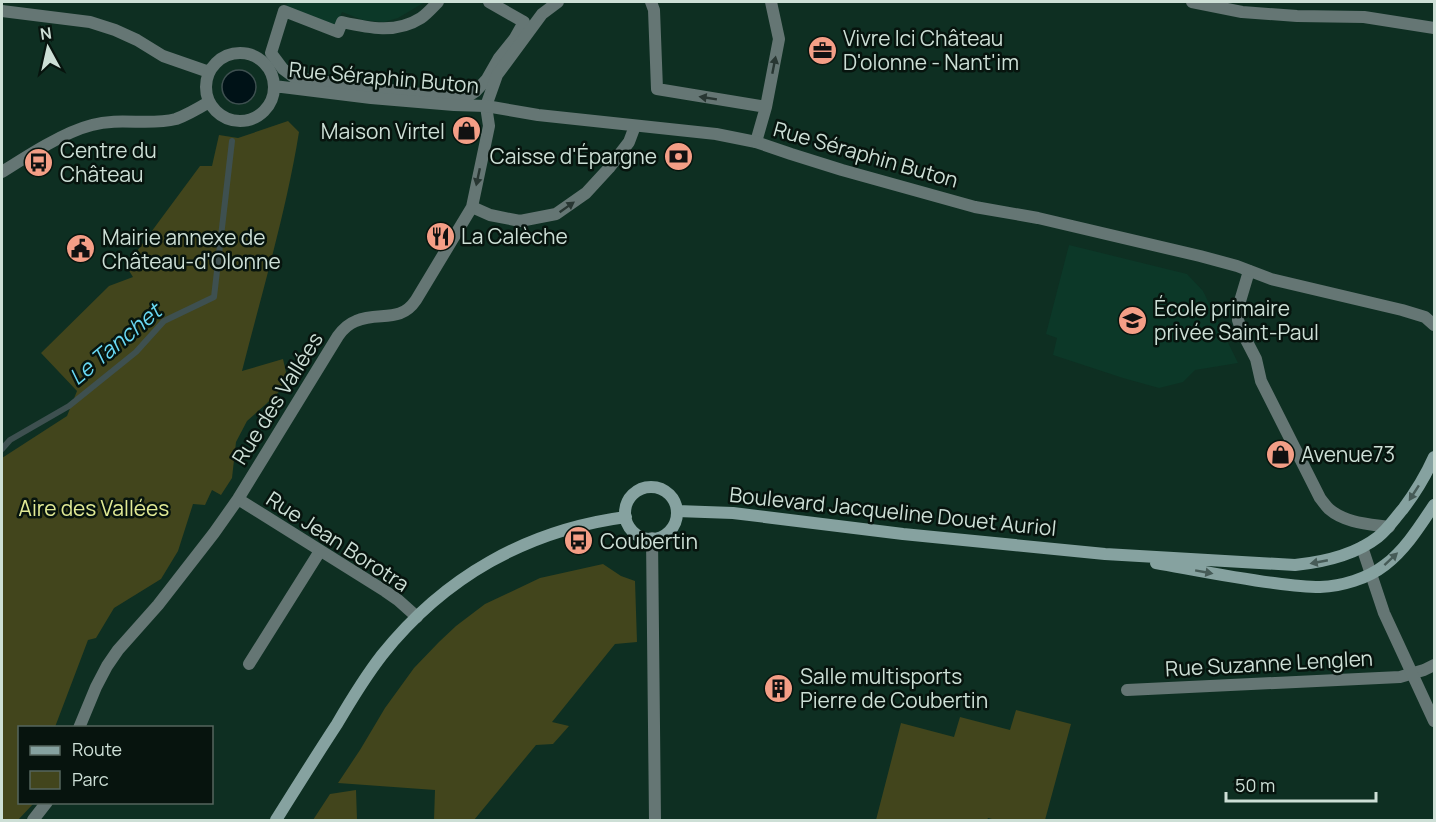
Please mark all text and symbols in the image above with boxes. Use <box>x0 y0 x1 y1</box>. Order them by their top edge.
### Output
north arrow <box>18 18 78 78</box>
text: N <box>39 21 53 45</box>
place label: Vivre Ici Château D'olonne - Nant'im <box>843 24 1019 76</box>
office icon: Vivre Ici Château D'olonne - Nant'im <box>806 34 838 66</box>
street label: Rue Séraphin Buton <box>288 55 480 99</box>
one-way arrow <box>770 55 779 74</box>
one-way arrow <box>698 93 717 102</box>
street label: Rue Séraphin Buton <box>770 114 962 194</box>
shop icon: Maison Virtel <box>450 115 482 147</box>
place label: Maison Virtel <box>321 117 445 145</box>
place label: Centre du Château <box>60 136 157 188</box>
bank icon: Caisse d'Épargne <box>662 140 694 172</box>
place label: Caisse d'Épargne <box>490 142 657 170</box>
bus stop icon: Centre du Château <box>23 146 55 178</box>
one-way arrow <box>473 168 483 187</box>
one-way arrow <box>558 201 574 213</box>
restaurant icon: La Calèche <box>424 220 456 252</box>
place label: La Calèche <box>461 222 568 250</box>
place label: Mairie annexe de Château-d'Olonne <box>102 223 281 275</box>
public building icon: Mairie annexe de Château-d'Olonne <box>65 233 97 265</box>
place label: École primaire privée Saint-Paul <box>1154 294 1319 346</box>
water label: Le Tanchet <box>62 295 169 392</box>
school or university icon: École primaire privée Saint-Paul <box>1117 304 1149 336</box>
street label: Rue des Vallées <box>225 327 329 469</box>
shop icon: Avenue73 <box>1264 438 1296 470</box>
place label: Avenue73 <box>1301 440 1395 468</box>
street label: Boulevard Jacqueline Douet Auriol <box>728 480 1058 542</box>
street label: Rue Jean Borotra <box>261 484 415 598</box>
one-way arrow <box>1408 485 1419 502</box>
park label: Aire des Vallées <box>19 494 169 522</box>
bus stop icon: Coubertin <box>563 525 595 557</box>
place label: Coubertin <box>600 527 698 555</box>
one-way arrow <box>1383 553 1397 567</box>
one-way arrow <box>1309 558 1328 567</box>
one-way arrow <box>1194 568 1213 577</box>
street label: Rue Suzanne Lenglen <box>1164 644 1374 682</box>
place label: Salle multisports Pierre de Coubertin <box>800 662 988 714</box>
building icon: Salle multisports Pierre de Coubertin <box>763 672 795 704</box>
legend <box>18 726 213 804</box>
text: Route <box>72 737 122 761</box>
scale bar <box>1226 765 1376 803</box>
text: Parc <box>72 767 109 791</box>
text: 50 m <box>1235 773 1275 797</box>

